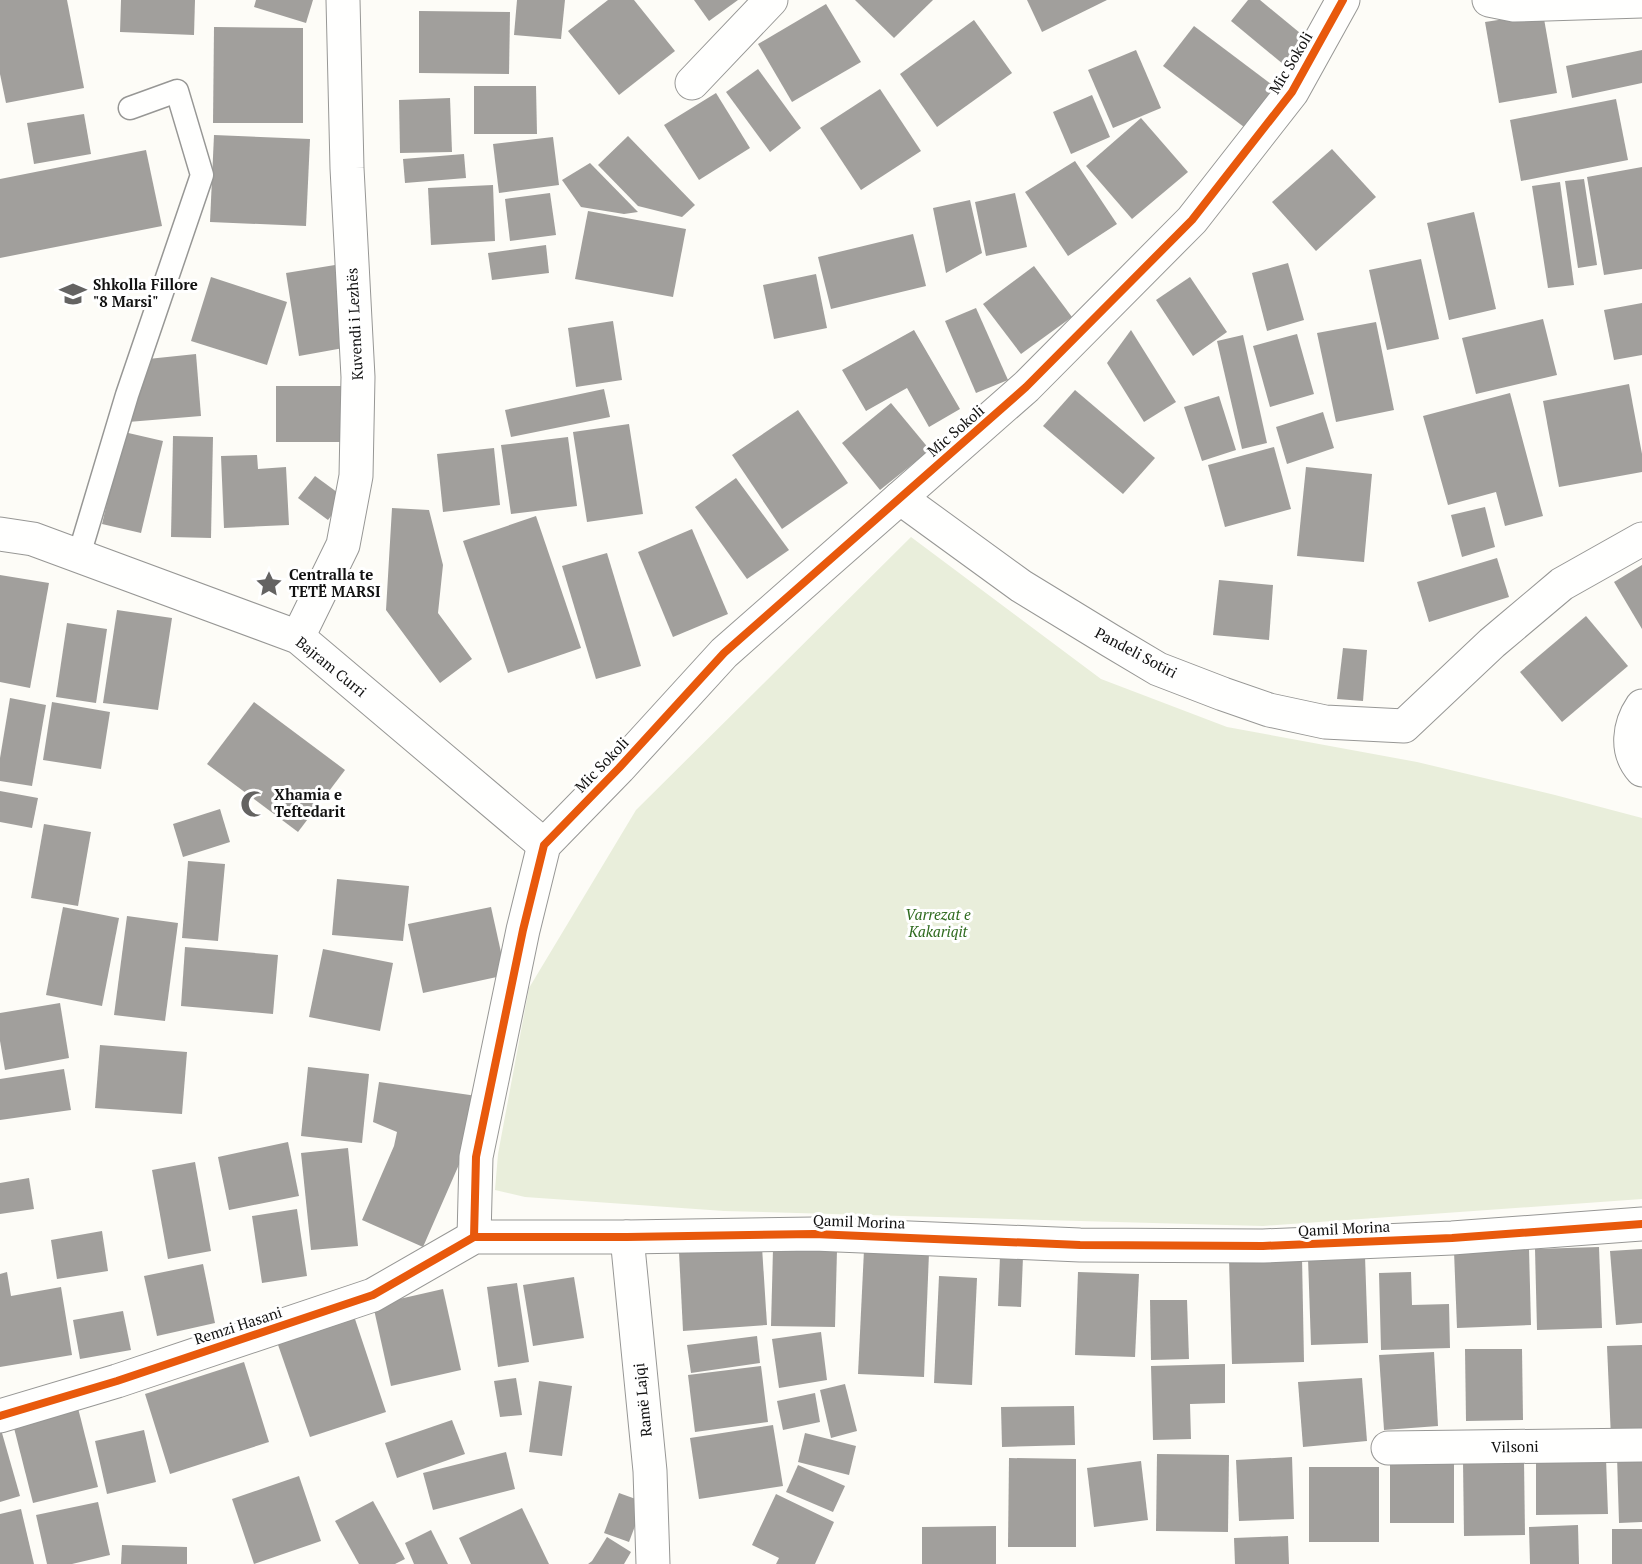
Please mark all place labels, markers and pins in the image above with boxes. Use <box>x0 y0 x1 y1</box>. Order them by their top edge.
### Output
place label: Shkolla Fillore "8 Marsi" <box>93 274 198 311</box>
school or university icon: Shkolla Fillore "8 Marsi" <box>58 279 88 309</box>
place label: Centralla te TETË MARSI <box>289 564 381 601</box>
place icon: Centralla te TETË MARSI <box>254 569 284 599</box>
place label: Xhamia e Teftedarit <box>274 784 346 821</box>
mosque icon: Xhamia e Teftedarit <box>239 789 269 819</box>

